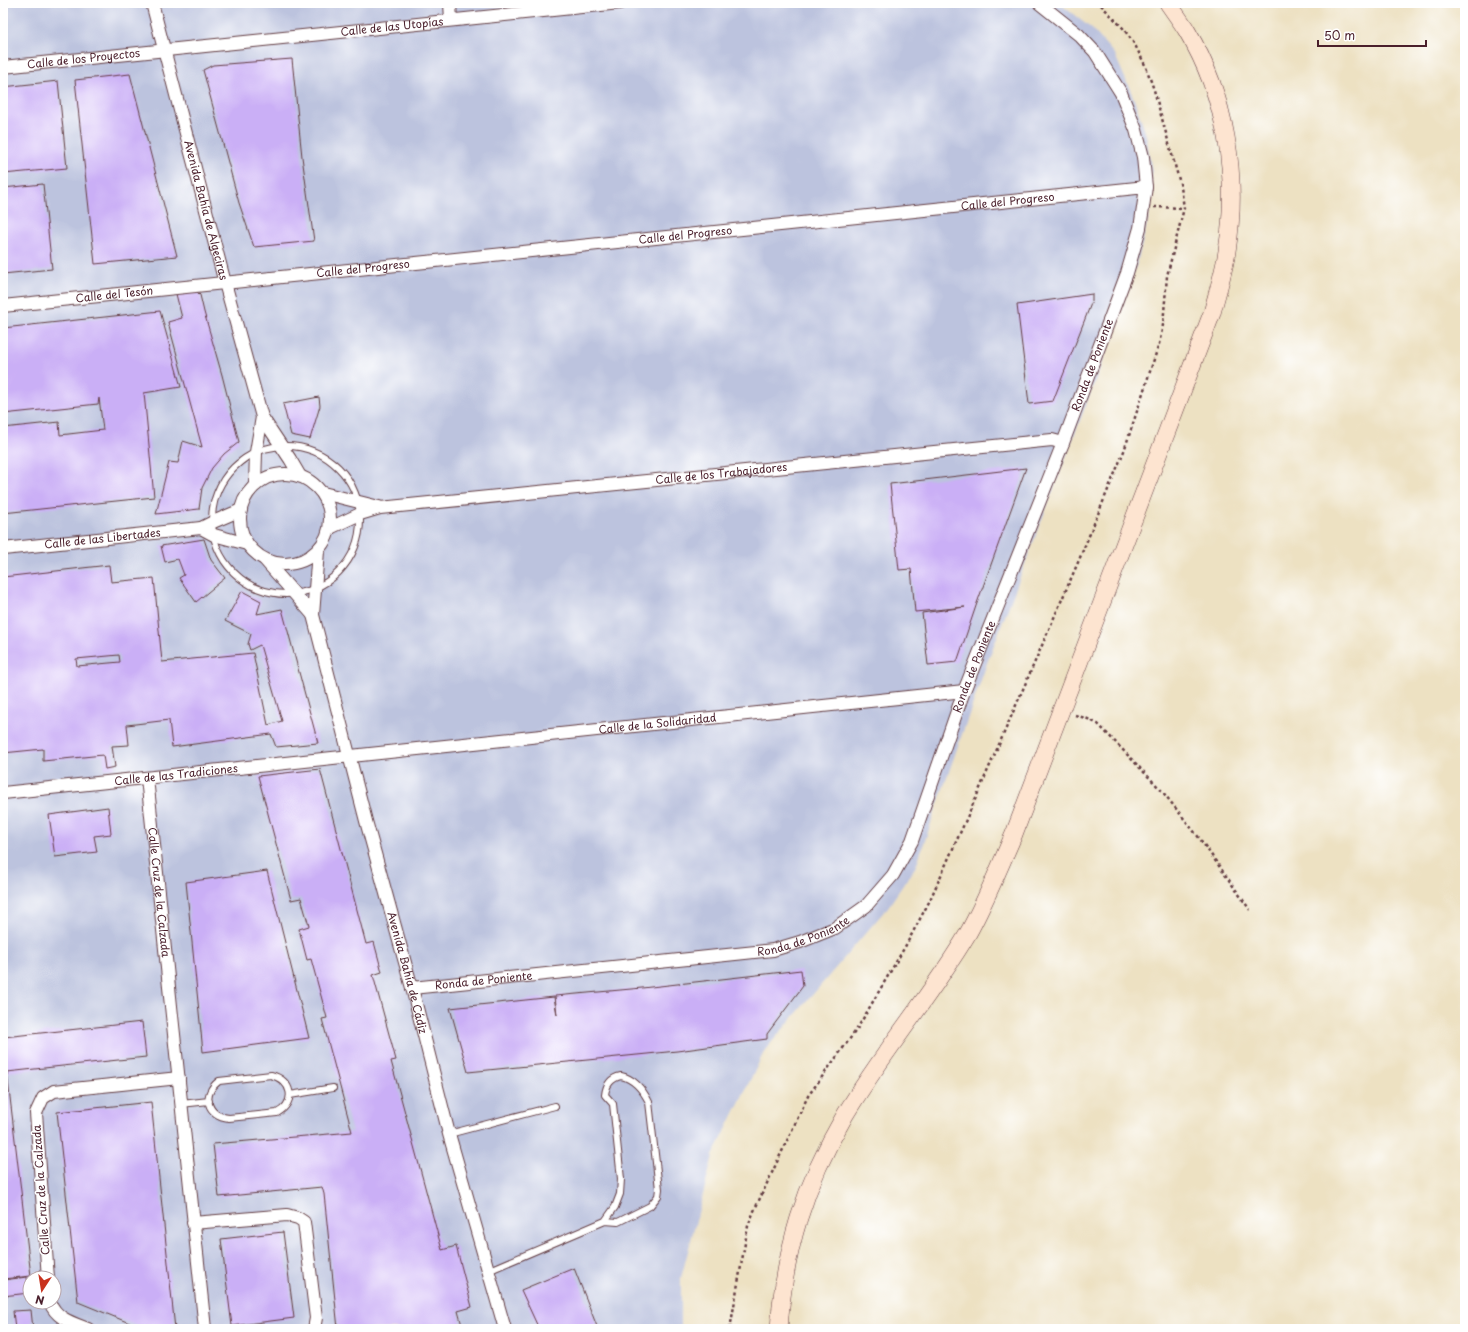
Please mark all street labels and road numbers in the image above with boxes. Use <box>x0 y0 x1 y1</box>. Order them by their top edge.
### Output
street label: Calle de las Utopías <box>340 12 444 40</box>
street label: Calle de los Proyectos <box>26 44 141 72</box>
street label: Avenida Bahía de Algeciras <box>180 138 233 282</box>
street label: Calle del Progreso <box>960 188 1055 214</box>
street label: Calle del Progreso <box>638 221 733 248</box>
street label: Calle del Progreso <box>315 255 411 281</box>
street label: Calle del Tesón <box>75 281 154 306</box>
street label: Ronda de Poniente <box>1067 316 1117 414</box>
street label: Calle de los Trabajadores <box>655 458 788 488</box>
street label: Calle de las Libertades <box>43 523 161 553</box>
street label: Ronda de Poniente <box>948 618 999 715</box>
street label: Calle de la Solidaridad <box>598 708 718 738</box>
street label: Calle de las Tradiciones <box>113 759 239 789</box>
street label: Calle Cruz de la Calzada <box>144 826 175 958</box>
street label: Avenida Bahía de Cádiz <box>383 910 432 1035</box>
street label: Ronda de Poniente <box>756 911 853 960</box>
street label: Ronda de Poniente <box>434 966 533 994</box>
street label: Calle Cruz de la Calzada <box>27 1124 54 1256</box>

